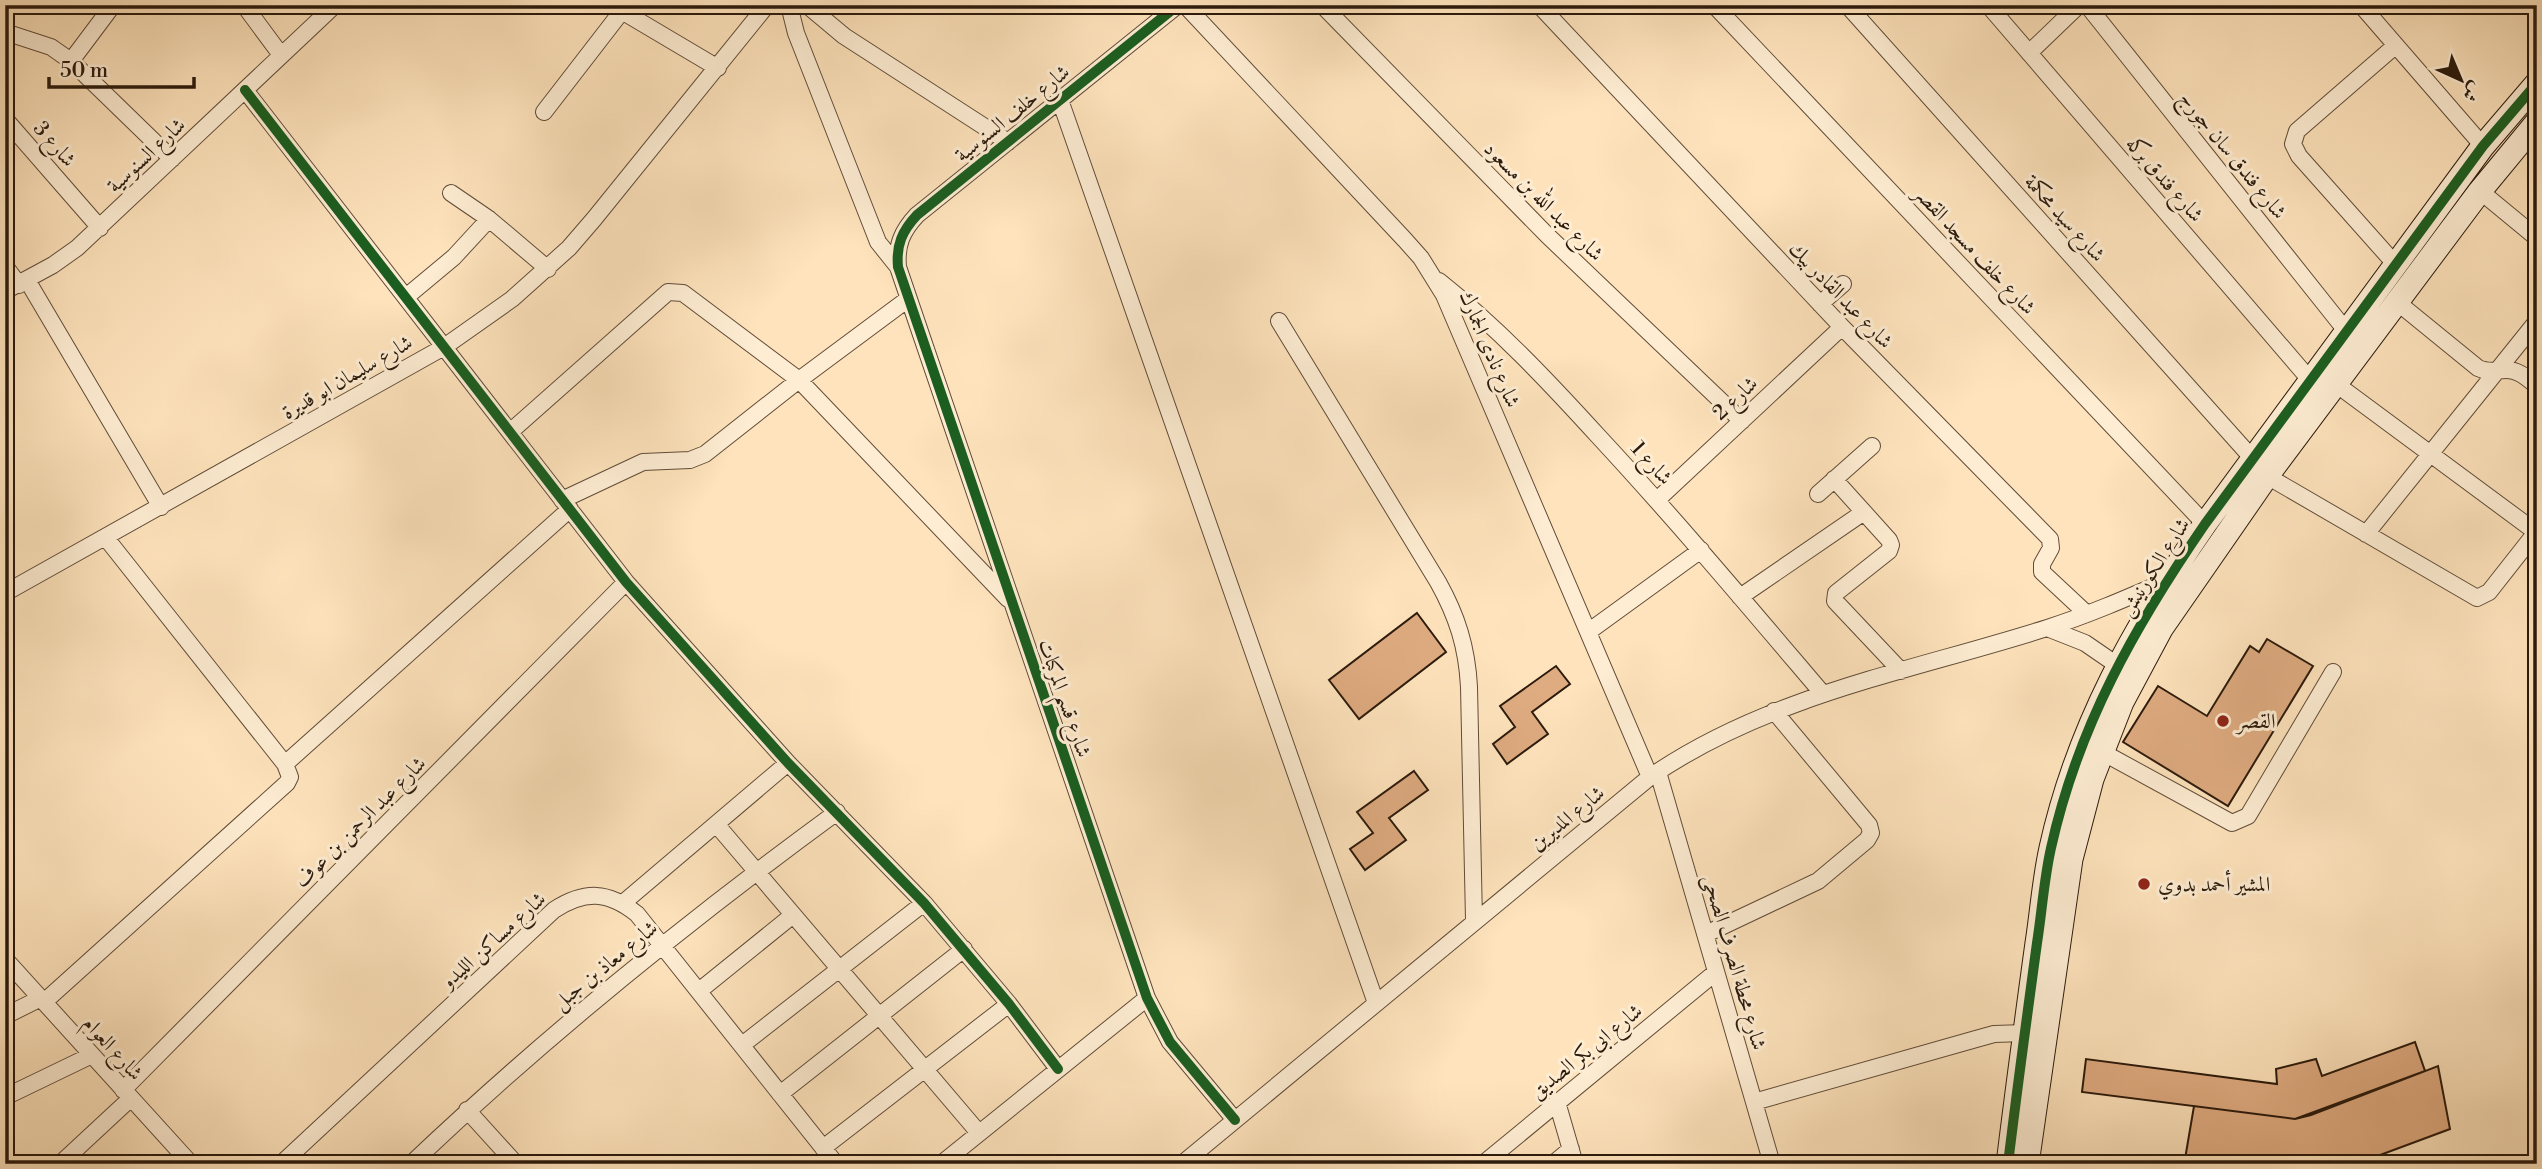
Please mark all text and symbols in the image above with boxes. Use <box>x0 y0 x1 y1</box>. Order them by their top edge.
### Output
scale bar <box>49 46 194 90</box>
north arrow <box>2426 46 2496 116</box>
text: 50 m <box>60 58 108 84</box>
street label: شارع خلف السنوسية <box>950 59 1078 171</box>
text: ش <box>2457 76 2487 107</box>
street label: شارع فندق سان جورج <box>2169 86 2292 228</box>
street label: شارع السنوسية <box>102 113 194 202</box>
street label: شارع 3 <box>24 116 81 176</box>
street label: شارع فندق بركه <box>2117 131 2210 231</box>
street label: شارع عبد الله بن مسعود <box>1475 133 1612 270</box>
street label: شارع سيد محكمة <box>2015 169 2110 271</box>
street label: شارع خلف مسجد القصر <box>1903 179 2041 323</box>
street label: شارع عبد القادر بيك <box>1780 237 1898 358</box>
street label: شارع نادى الجمارك <box>1449 287 1525 413</box>
street label: شارع سليمان ابو قديرة <box>277 330 420 429</box>
street label: شارع 2 <box>1708 371 1767 429</box>
street label: شارع 1 <box>1622 436 1678 494</box>
street label: شارع الكورنيش <box>2113 513 2200 624</box>
street label: شارع قسم المركبات <box>1025 636 1096 763</box>
place label: القصر <box>2235 709 2276 735</box>
marker: القصر <box>2215 713 2231 729</box>
street label: شارع عبد الرحمن بن عوف <box>289 751 435 897</box>
street label: شارع المديرين <box>1525 781 1613 860</box>
place label: المشير أحمد بدوي <box>2158 869 2270 900</box>
street label: شارع محطة الصرف الصحى <box>1693 872 1772 1054</box>
marker: المشير أحمد بدوي <box>2136 876 2152 892</box>
street label: شارع مساكن الليدو <box>434 887 554 999</box>
street label: شارع معاذ بن جبل <box>548 916 666 1019</box>
street label: شارع ابى بكر الصديق <box>1525 998 1651 1108</box>
street label: شارع العوام <box>74 1011 148 1089</box>

